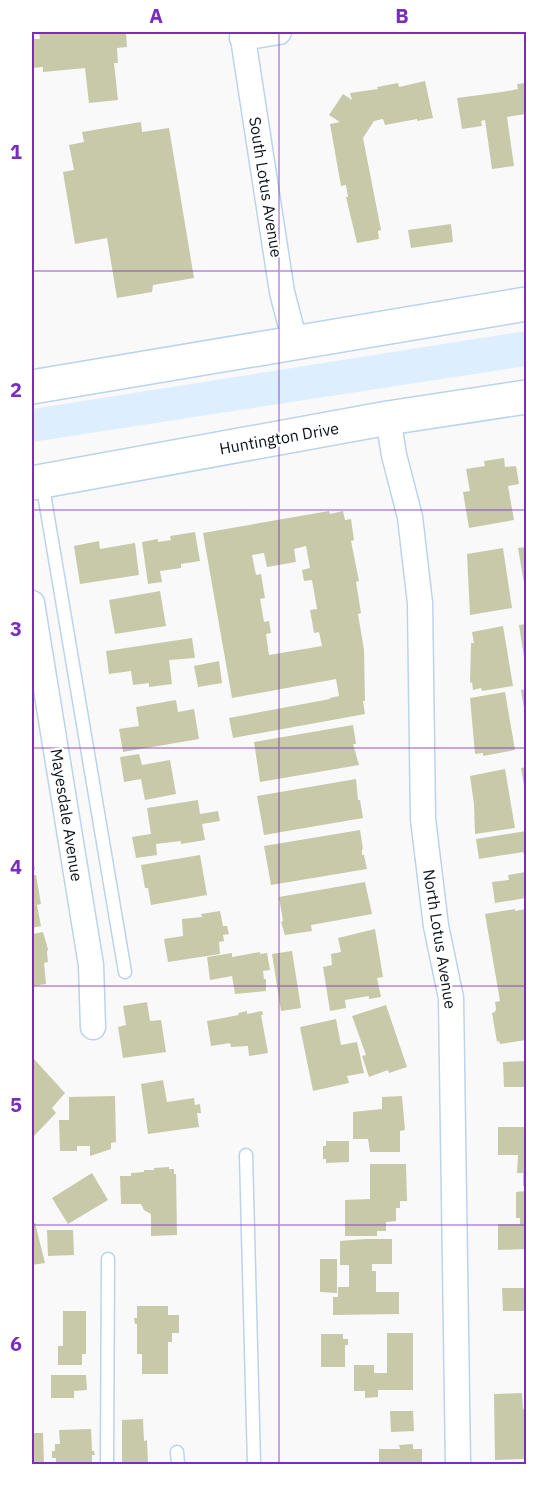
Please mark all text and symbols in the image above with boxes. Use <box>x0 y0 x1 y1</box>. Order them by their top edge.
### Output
text: A <box>149 2 163 29</box>
text: B <box>395 2 409 29</box>
street label: South Lotus Avenue <box>245 115 287 259</box>
text: 1 <box>10 138 22 165</box>
text: 2 <box>10 376 22 403</box>
street label: Huntington Drive <box>218 418 341 458</box>
text: 3 <box>10 615 22 642</box>
street label: Mayesdale Avenue <box>47 747 87 883</box>
text: 4 <box>10 853 22 880</box>
street label: North Lotus Avenue <box>419 868 461 1011</box>
text: 5 <box>10 1091 22 1118</box>
text: 6 <box>10 1330 22 1357</box>

